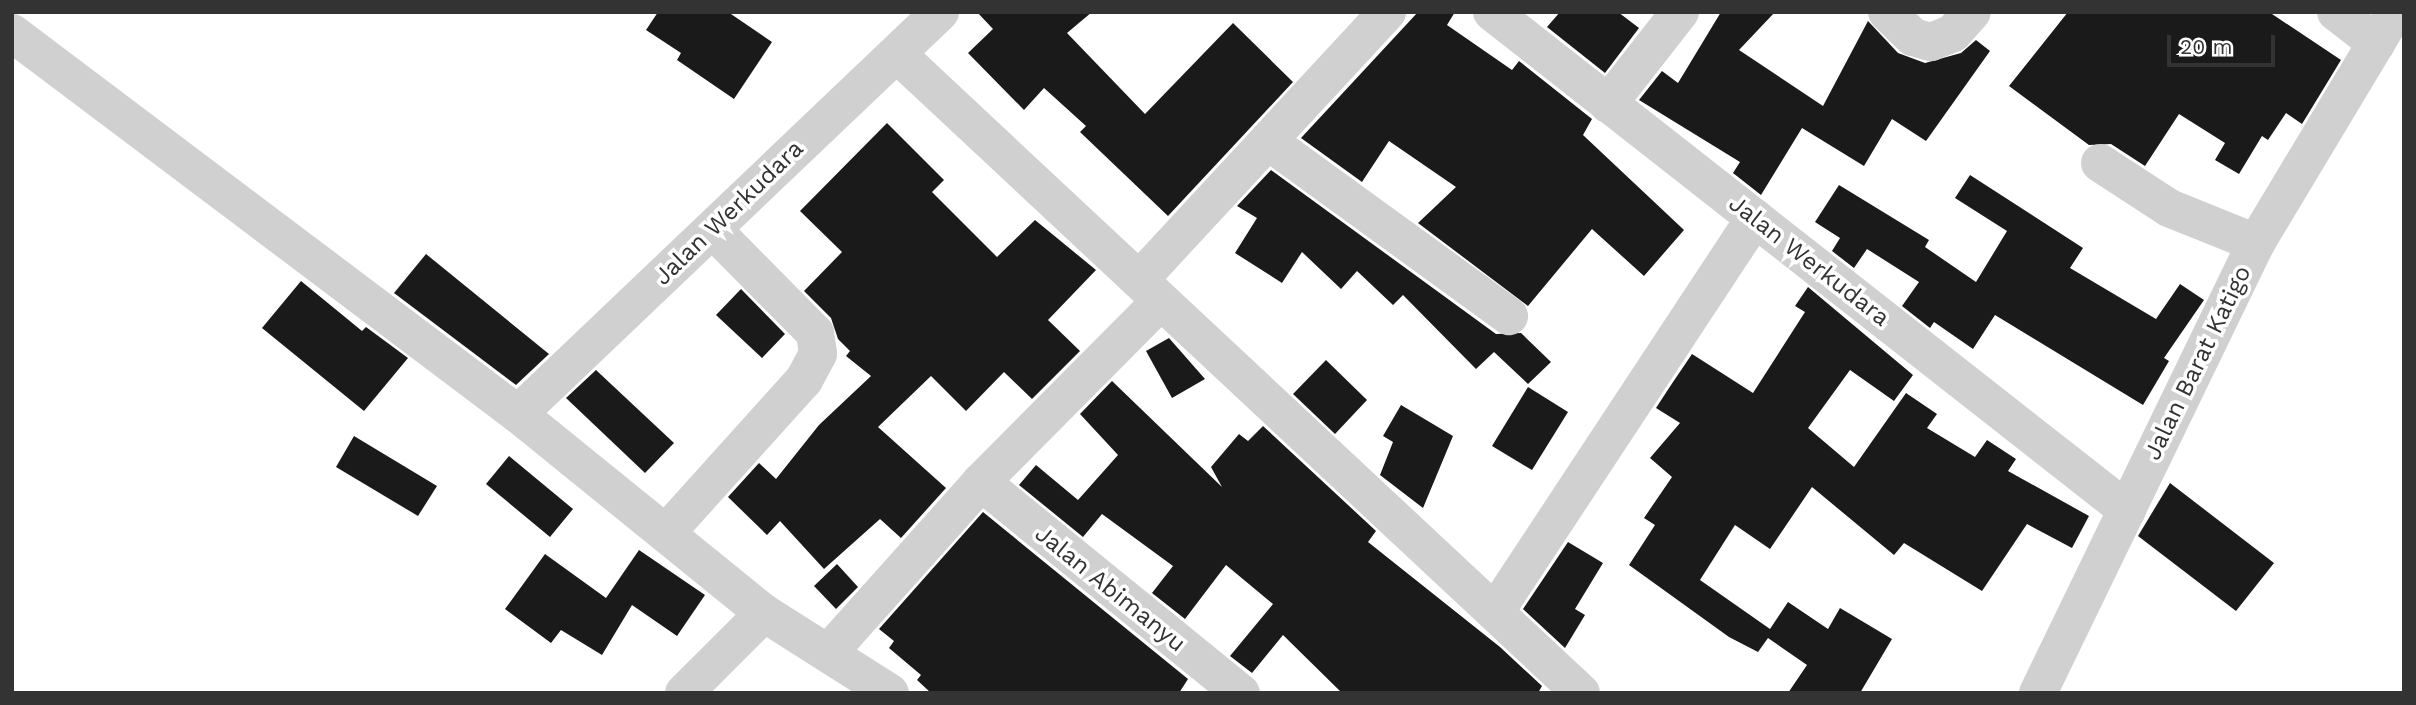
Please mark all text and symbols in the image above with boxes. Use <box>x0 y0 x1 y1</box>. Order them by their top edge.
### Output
scale bar <box>2171 21 2280 65</box>
text: 20 m <box>2180 34 2232 59</box>
street label: Jalan Werkudara <box>648 134 810 292</box>
street label: Jalan Werkudara <box>1723 189 1895 333</box>
street label: Jalan Barat Katigo <box>2138 261 2258 465</box>
street label: Jalan Abimanyu <box>1029 519 1191 659</box>

